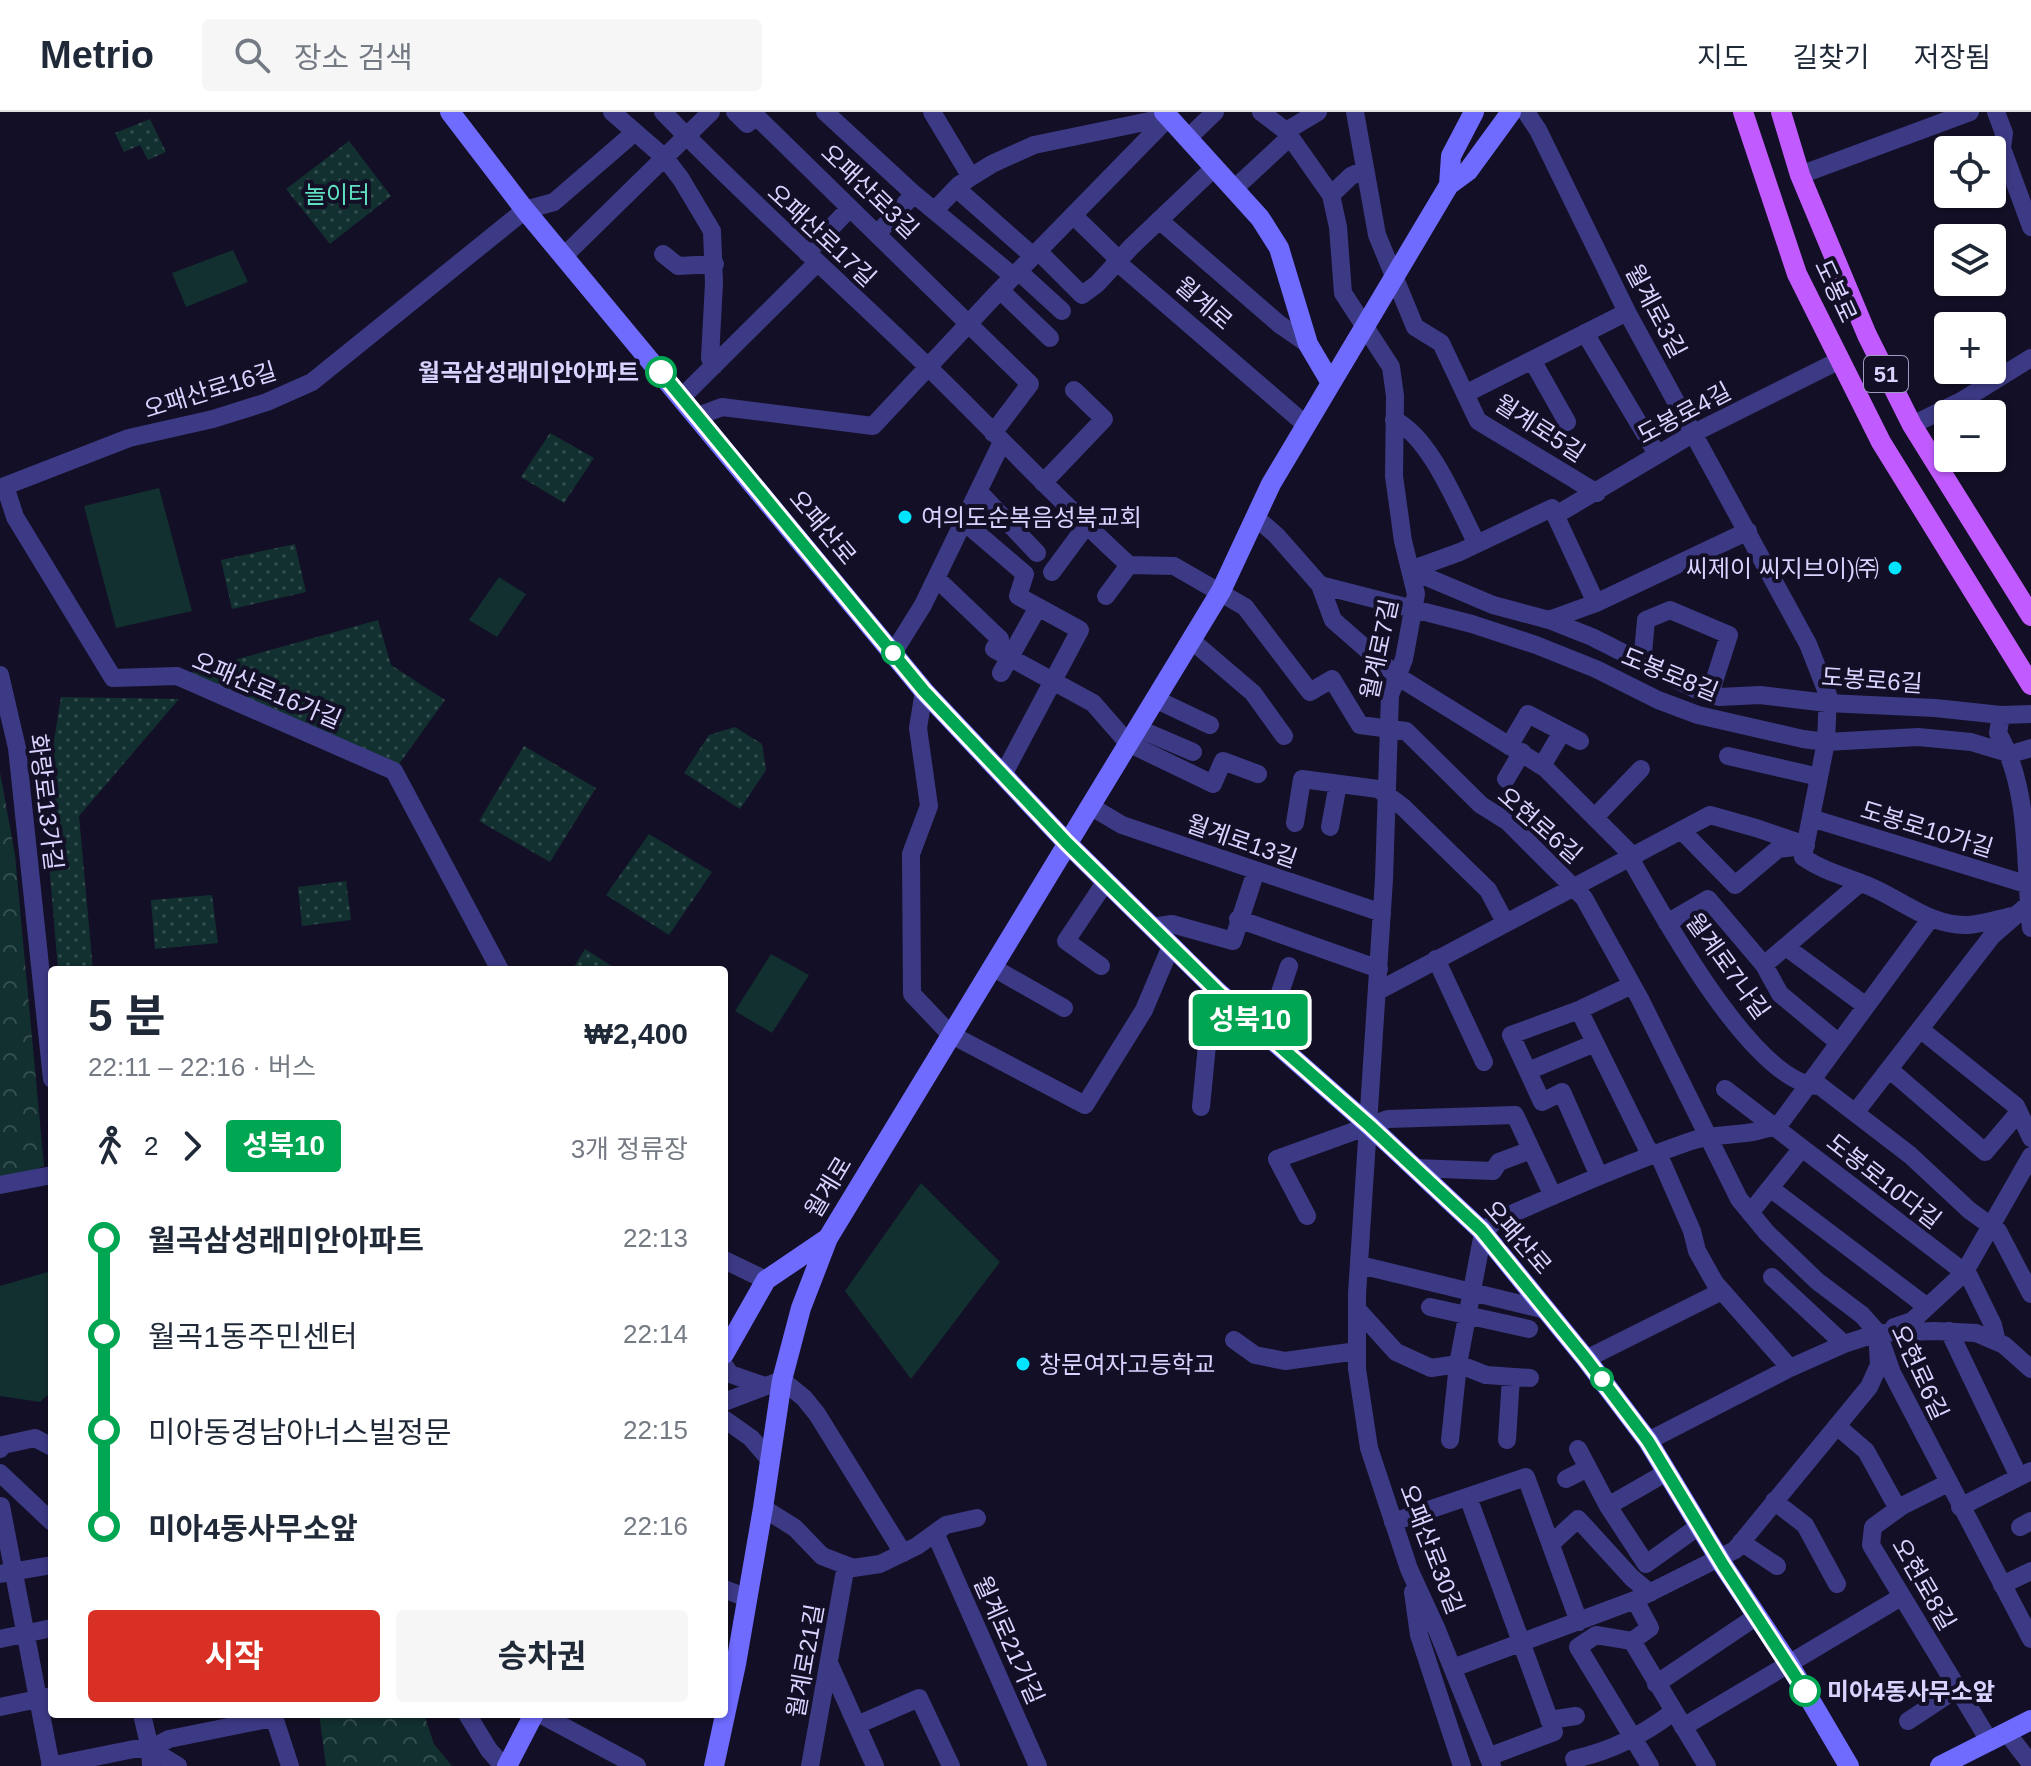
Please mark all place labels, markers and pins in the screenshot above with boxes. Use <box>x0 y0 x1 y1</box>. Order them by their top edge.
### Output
marker: 월곡삼성래미안아파트 <box>646 357 676 387</box>
place label: 월곡삼성래미안아파트 <box>418 359 639 386</box>
place label: 여의도순복음성북교회 <box>921 504 1142 531</box>
marker: 여의도순복음성북교회 <box>896 508 914 526</box>
place label: 씨제이 씨지브이)㈜ <box>1686 555 1879 582</box>
marker: 씨제이 씨지브이)㈜ <box>1886 559 1904 577</box>
unlabelled marker <box>882 642 904 664</box>
place label: 창문여자고등학교 <box>1039 1351 1216 1378</box>
marker: 창문여자고등학교 <box>1014 1355 1032 1373</box>
unlabelled marker <box>1591 1368 1613 1390</box>
marker: 미아4동사무소앞 <box>1790 1676 1820 1706</box>
place label: 미아4동사무소앞 <box>1827 1678 1995 1705</box>

